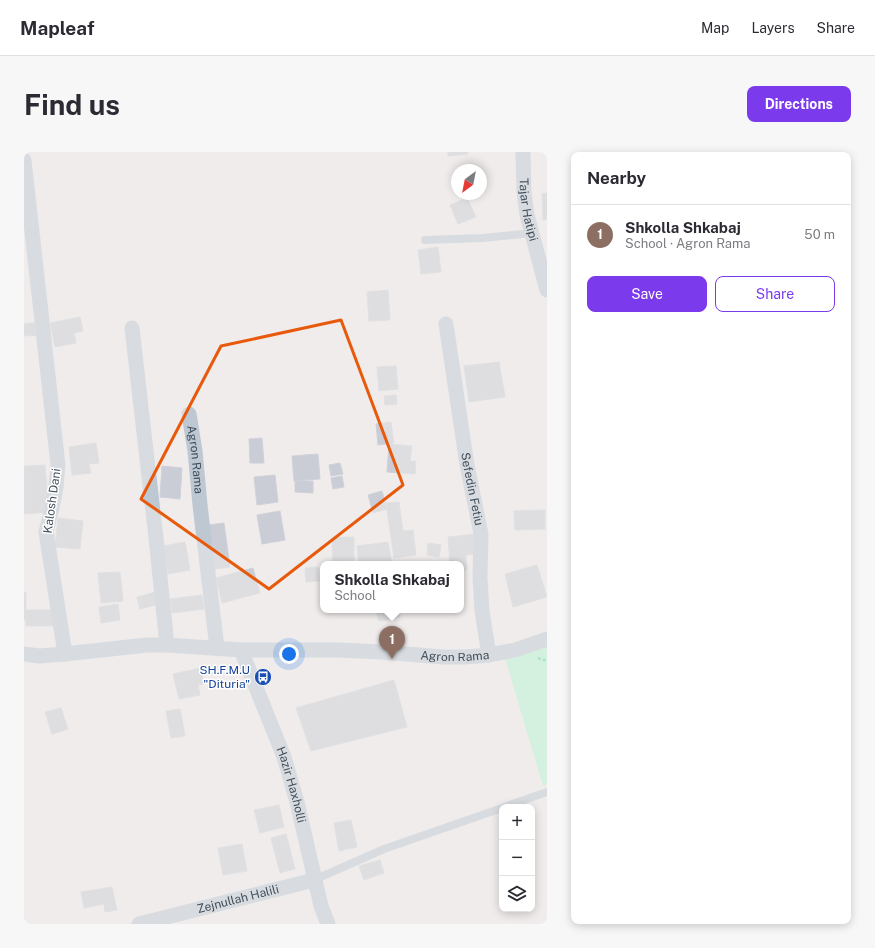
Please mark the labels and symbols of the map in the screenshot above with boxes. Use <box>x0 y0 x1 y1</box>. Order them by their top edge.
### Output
north arrow <box>451 164 487 200</box>
street label: Tajar Hatipi <box>517 178 541 243</box>
street label: Agron Rama <box>184 424 206 494</box>
street label: Sefedin Fetiu <box>458 451 486 527</box>
street label: Kalosh Dani <box>41 468 63 534</box>
pin: 1 <box>379 626 405 659</box>
your location <box>279 644 299 664</box>
street label: Agron Rama <box>420 648 490 664</box>
place label: SH.F.M.U "Dituria" <box>199 663 250 691</box>
bus stop icon: SH.F.M.U "Dituria" <box>253 667 273 687</box>
street label: Hazir Haxholli <box>274 745 309 824</box>
street label: Zejnullah Halili <box>195 882 280 916</box>

